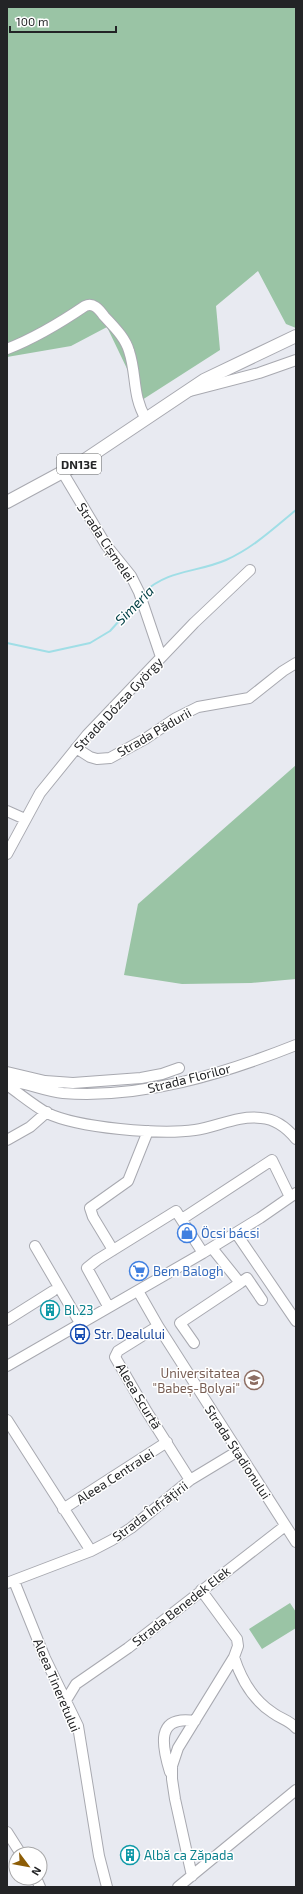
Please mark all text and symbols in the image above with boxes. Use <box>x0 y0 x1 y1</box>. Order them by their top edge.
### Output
scale bar <box>10 8 116 34</box>
text: 100 m <box>16 14 48 28</box>
road number: DN13E <box>57 454 101 474</box>
street label: Strada Cișmelei <box>73 500 138 585</box>
water label: Simeria <box>111 582 157 628</box>
street label: Strada Dózsa György <box>70 654 166 754</box>
street label: Strada Pădurii <box>114 704 194 760</box>
street label: Strada Florilor <box>146 1060 232 1096</box>
shop icon: Öcsi bácsi <box>176 1222 198 1244</box>
place label: Öcsi bácsi <box>201 1225 260 1241</box>
supermarket icon: Bem Balogh <box>128 1260 150 1282</box>
place label: Bem Balogh <box>153 1263 224 1279</box>
building icon: Bl.23 <box>39 1299 61 1321</box>
place label: Bl.23 <box>64 1302 93 1318</box>
bus stop icon: Str. Dealului <box>69 1323 91 1345</box>
place label: Str. Dealului <box>94 1326 165 1342</box>
street label: Aleea Scurtă <box>113 1360 165 1432</box>
place label: Universitatea "Babeș-Bolyai" <box>153 1365 240 1397</box>
school or university icon: Universitatea "Babeș-Bolyai" <box>243 1369 265 1391</box>
street label: Strada Stadionului <box>202 1402 274 1502</box>
street label: Aleea Centralei <box>73 1445 157 1507</box>
street label: Strada Înfrățirii <box>109 1478 191 1545</box>
street label: Strada Benedek Elek <box>129 1562 234 1649</box>
street label: Aleea Tineretului <box>30 1636 84 1734</box>
building icon: Albă ca Zăpada <box>119 1844 141 1866</box>
north arrow <box>8 1846 48 1886</box>
place label: Albă ca Zăpada <box>144 1847 234 1863</box>
text: N <box>29 1865 45 1878</box>

